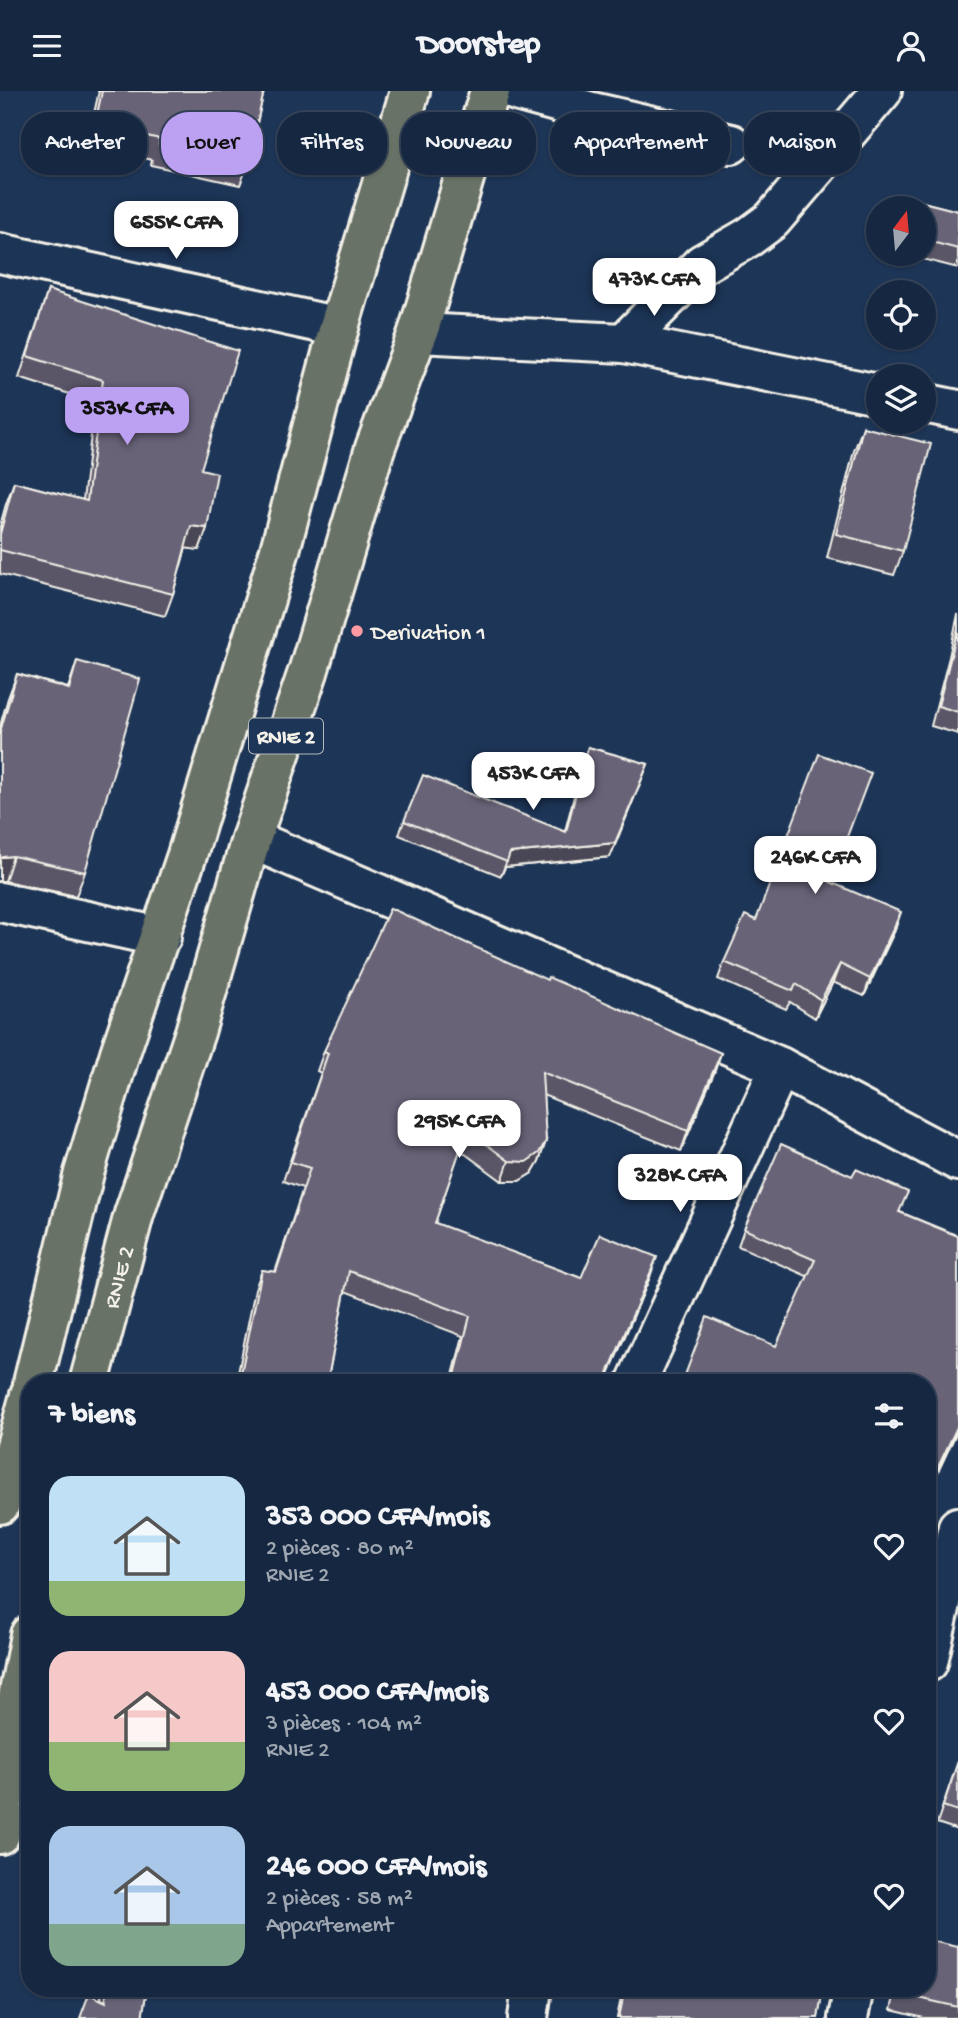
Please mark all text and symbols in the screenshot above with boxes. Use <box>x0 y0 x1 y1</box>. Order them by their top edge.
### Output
icon: menu <box>28 27 66 65</box>
text: Doorstep <box>418 27 540 65</box>
icon: person <box>892 27 930 65</box>
chip: Acheter <box>21 112 147 175</box>
chip: Louer <box>161 112 263 175</box>
chip: Filtres <box>277 112 387 175</box>
chip: Nouveau <box>401 112 536 175</box>
chip: Appartement <box>550 112 730 175</box>
chip: Maison <box>744 112 860 175</box>
north arrow <box>866 196 936 266</box>
map controls <box>866 196 936 434</box>
pin: 655K CFA <box>104 201 248 261</box>
text: 655K CFA <box>130 210 222 237</box>
pin: 473K CFA <box>582 259 726 318</box>
text: 473K CFA <box>609 267 699 294</box>
button: locate <box>866 280 936 350</box>
button: layers <box>866 364 936 434</box>
pin: 353K CFA <box>55 387 199 447</box>
text: 353K CFA <box>81 396 173 423</box>
place label: Derivation 1 <box>369 621 486 648</box>
marker: Derivation 1 <box>349 623 365 639</box>
road number: RNIE 2 <box>249 719 323 753</box>
pin: 453K CFA <box>461 753 605 812</box>
text: 453K CFA <box>488 761 578 788</box>
pin: 246K CFA <box>743 837 887 896</box>
text: 246K CFA <box>770 845 860 872</box>
pin: 295K CFA <box>387 1101 531 1160</box>
text: 295K CFA <box>414 1109 504 1136</box>
pin: 328K CFA <box>608 1155 752 1214</box>
text: 328K CFA <box>634 1163 726 1190</box>
street label: RNIE 2 <box>99 1243 142 1312</box>
icon: filters <box>870 1397 908 1435</box>
text: 7 biens <box>49 1399 135 1434</box>
text: 353 000 CFA/mois <box>266 1501 489 1536</box>
icon: home <box>105 1504 189 1588</box>
icon: heart <box>870 1527 908 1565</box>
text: 2 pièces · 80 m² <box>266 1536 414 1563</box>
text: RNIE 2 <box>266 1563 330 1590</box>
text: 453 000 CFA/mois <box>266 1676 488 1711</box>
icon: home <box>105 1679 189 1763</box>
icon: heart <box>870 1702 908 1740</box>
text: 3 pièces · 104 m² <box>266 1711 422 1738</box>
text: RNIE 2 <box>266 1738 330 1765</box>
text: 246 000 CFA/mois <box>266 1851 486 1886</box>
icon: home <box>105 1854 189 1938</box>
icon: heart <box>870 1877 908 1915</box>
text: 2 pièces · 58 m² <box>266 1886 413 1913</box>
text: Appartement <box>266 1913 393 1940</box>

